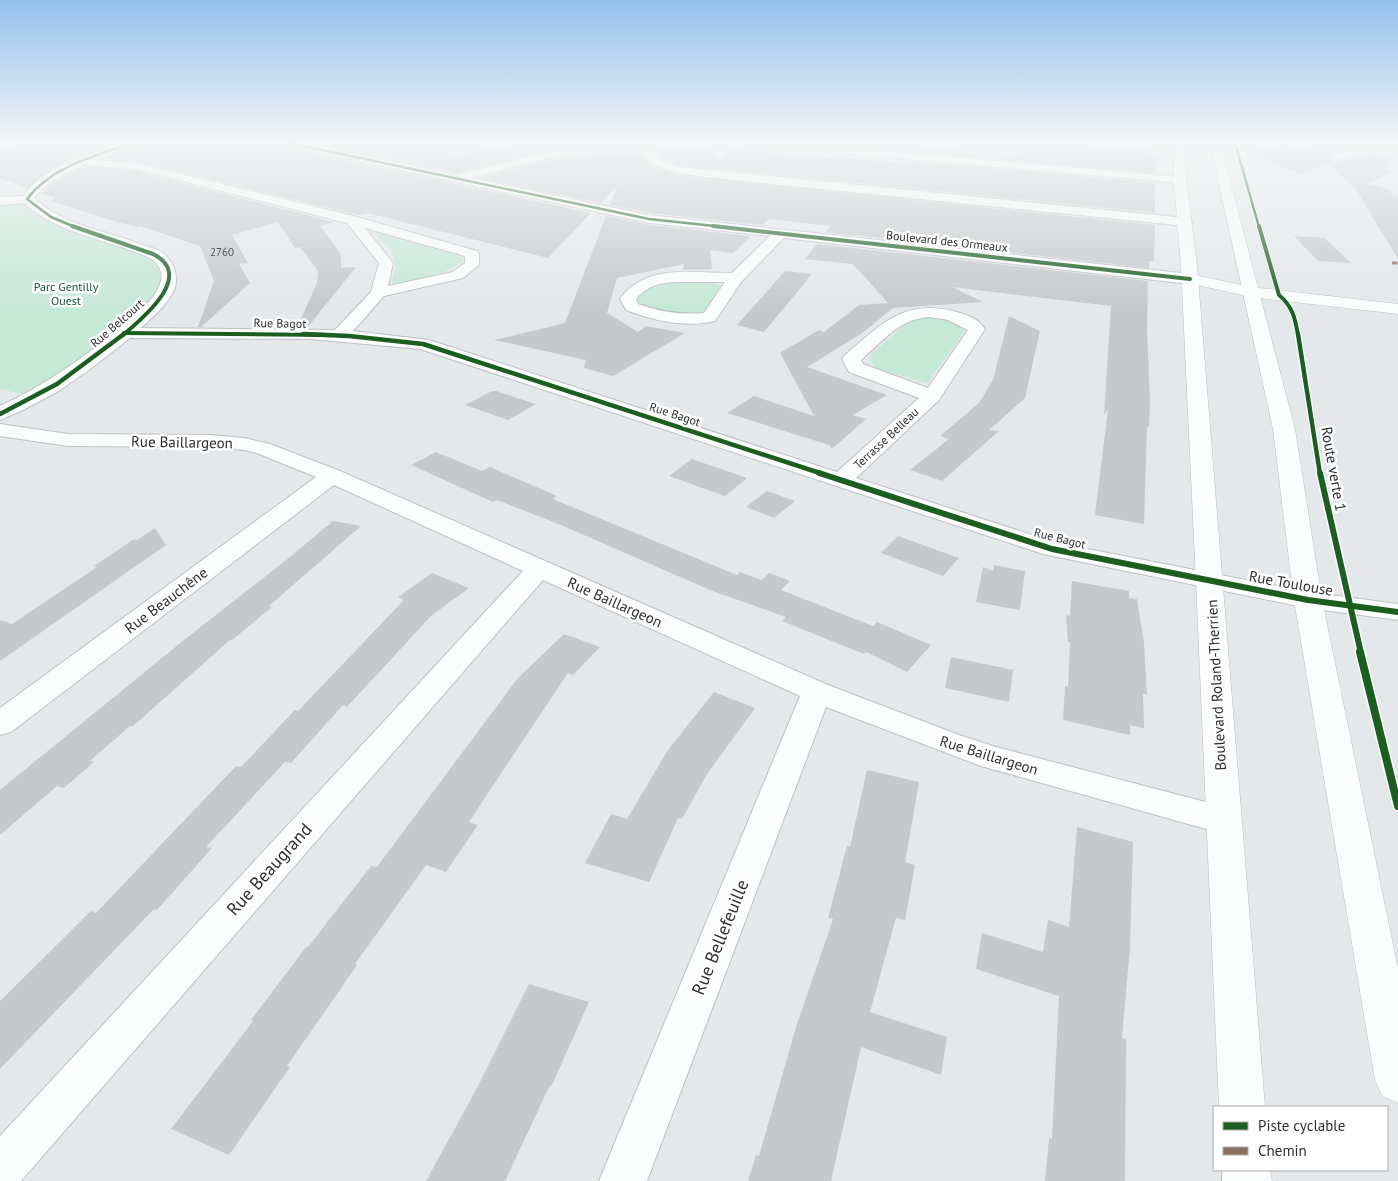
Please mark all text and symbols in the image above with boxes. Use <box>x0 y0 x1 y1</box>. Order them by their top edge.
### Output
street label: Boulevard des Ormeaux <box>885 227 1009 255</box>
house number: 2760 <box>210 245 234 259</box>
park label: Parc Gentilly Ouest <box>34 279 99 308</box>
street label: Rue Belcourt <box>87 296 147 350</box>
street label: Rue Bagot <box>254 315 306 331</box>
street label: Rue Bagot <box>648 399 702 429</box>
street label: Terrasse Belleau <box>850 404 922 472</box>
street label: Route verte 1 <box>1317 425 1351 513</box>
street label: Rue Baillargeon <box>131 432 233 452</box>
street label: Rue Bagot <box>1033 524 1087 552</box>
street label: Rue Beauchêne <box>121 563 211 637</box>
street label: Rue Toulouse <box>1247 566 1335 600</box>
street label: Rue Baillargeon <box>565 573 665 631</box>
street label: Boulevard Roland-Therrien <box>1202 599 1230 771</box>
street label: Rue Baillargeon <box>938 731 1040 779</box>
street label: Rue Beaugrand <box>221 818 317 920</box>
street label: Rue Bellefeuille <box>686 876 754 998</box>
legend <box>1213 1106 1388 1171</box>
text: Piste cyclable <box>1258 1116 1345 1135</box>
text: Chemin <box>1258 1141 1307 1160</box>

